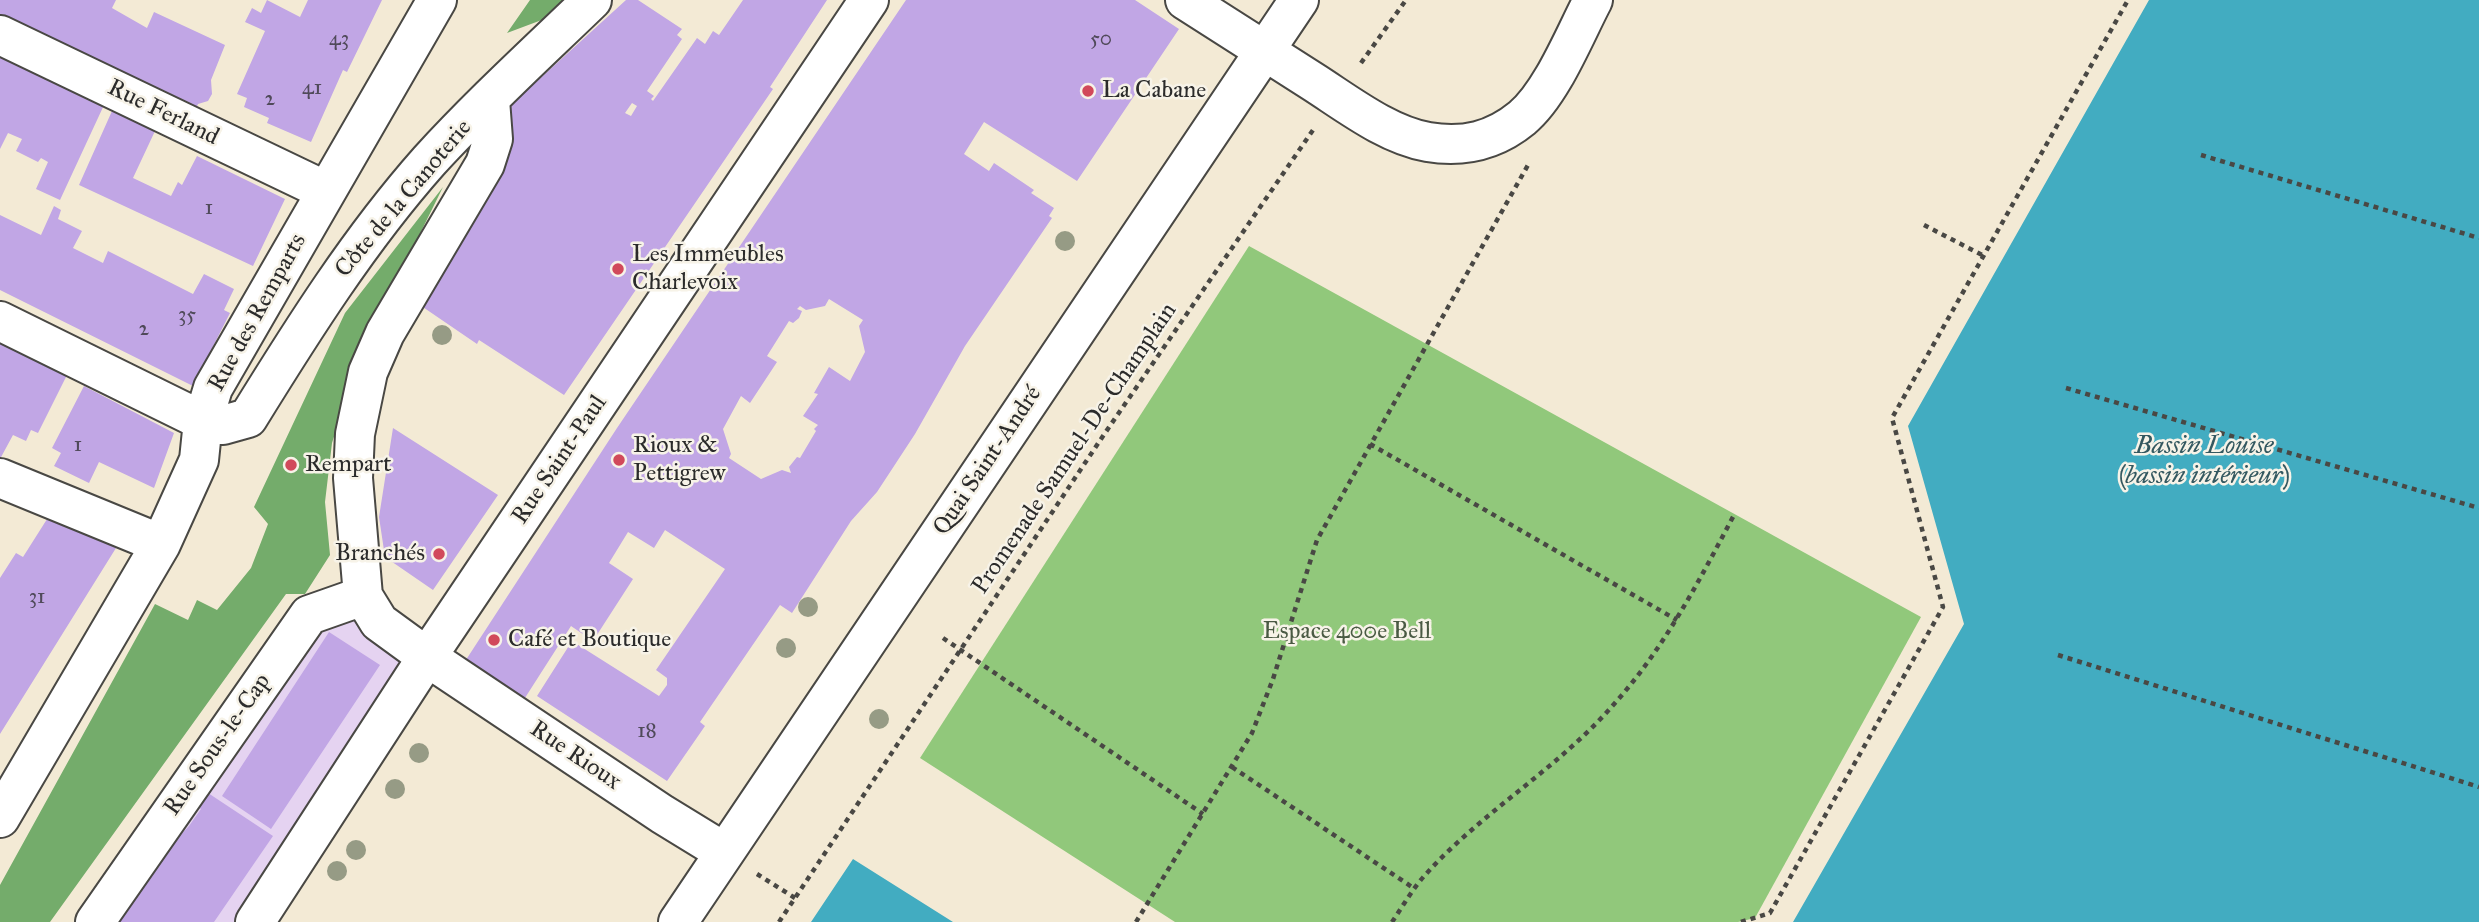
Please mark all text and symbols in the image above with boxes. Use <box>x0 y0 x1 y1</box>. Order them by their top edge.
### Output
house number: 43 <box>329 27 349 53</box>
house number: 50 <box>1090 27 1112 53</box>
street label: Rue Ferland <box>103 74 223 152</box>
house number: 41 <box>302 76 322 102</box>
place label: La Cabane <box>1102 77 1206 105</box>
marker: La Cabane <box>1080 83 1096 99</box>
house number: 2 <box>265 87 275 113</box>
street label: Côte de la Canoterie <box>330 114 478 284</box>
house number: 1 <box>205 196 213 222</box>
street label: Rue des Remparts <box>203 229 313 397</box>
place label: Les Immeubles Charlevoix <box>632 241 784 297</box>
marker: Les Immeubles Charlevoix <box>610 261 626 277</box>
street label: Promenade Samuel-De-Champlain <box>967 298 1183 600</box>
house number: 35 <box>178 303 196 329</box>
house number: 2 <box>139 317 149 343</box>
street label: Quai Saint-André <box>928 381 1048 541</box>
street label: Rue Saint-Paul <box>506 390 614 530</box>
water label: Bassin Louise (bassin intérieur) <box>2118 431 2290 492</box>
place label: Rioux & Pettigrew <box>633 432 725 488</box>
house number: 1 <box>74 433 82 459</box>
place label: Rempart <box>305 451 392 479</box>
marker: Rioux & Pettigrew <box>611 452 627 468</box>
marker: Rempart <box>283 457 299 473</box>
place label: Branchés <box>335 540 425 568</box>
marker: Branchés <box>431 546 447 562</box>
house number: 31 <box>29 585 45 611</box>
park label: Espace 400e Bell <box>1263 618 1431 646</box>
place label: Café et Boutique <box>508 626 671 654</box>
marker: Café et Boutique <box>486 632 502 648</box>
street label: Rue Sous-le-Cap <box>158 668 278 822</box>
street label: Rue Rioux <box>524 715 626 797</box>
house number: 18 <box>637 719 657 745</box>

